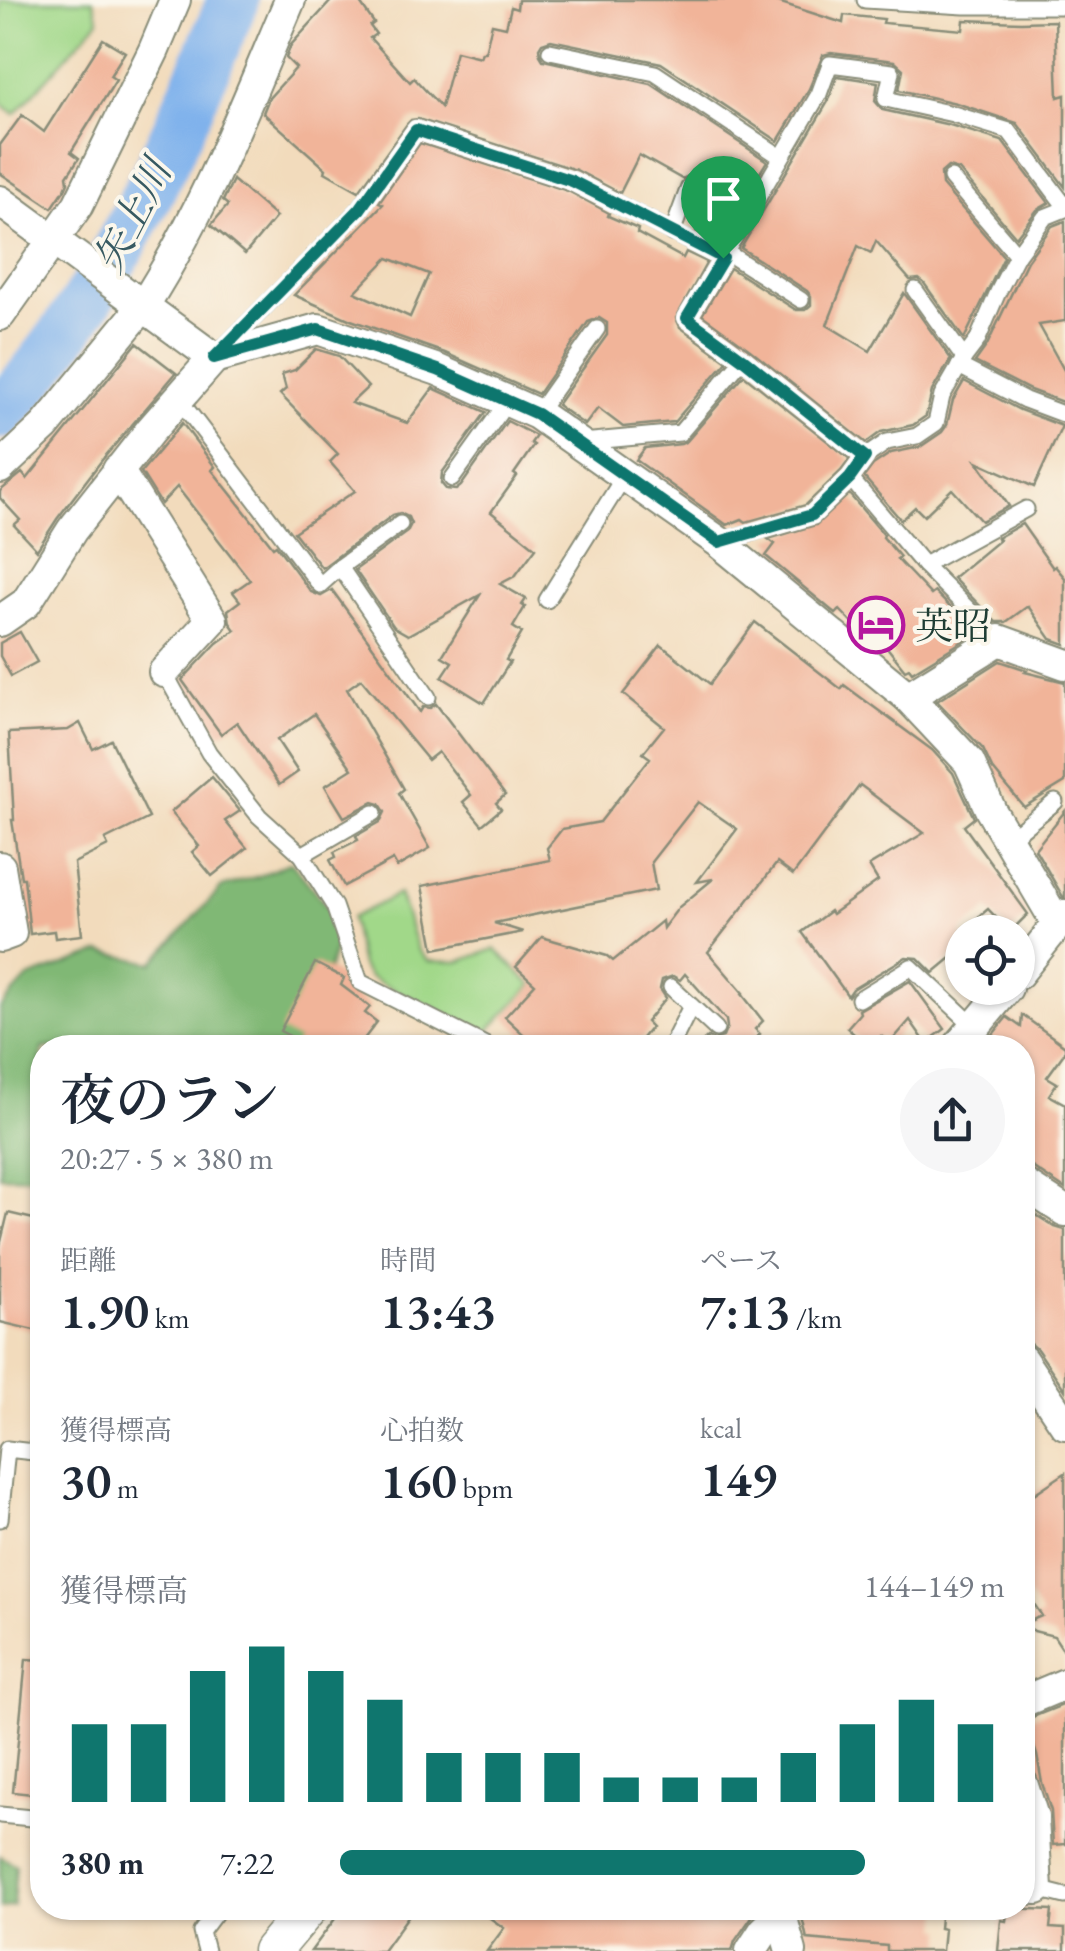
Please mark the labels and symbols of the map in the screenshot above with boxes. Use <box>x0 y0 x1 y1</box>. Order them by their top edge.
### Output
water label: 矢上川 <box>82 147 184 281</box>
pin <box>681 156 766 259</box>
hotel icon: 英昭 <box>846 595 906 655</box>
place label: 英昭 <box>915 601 991 650</box>

